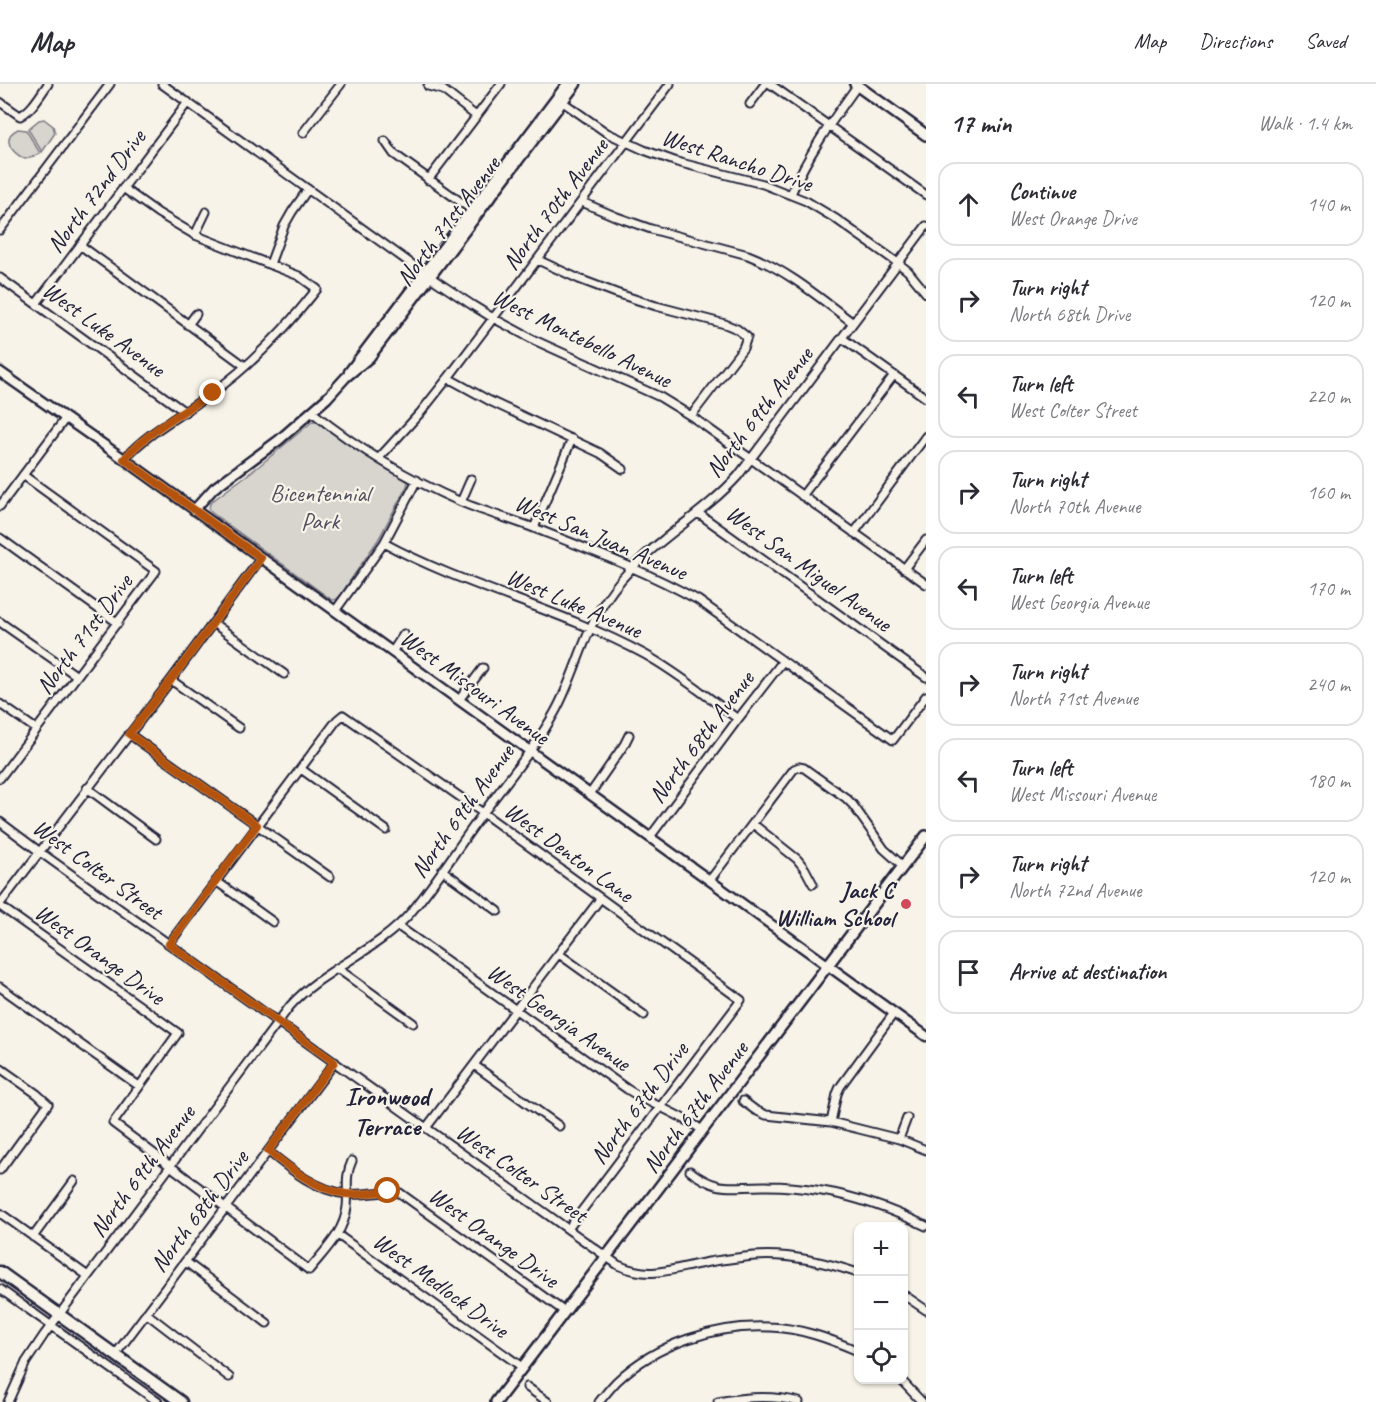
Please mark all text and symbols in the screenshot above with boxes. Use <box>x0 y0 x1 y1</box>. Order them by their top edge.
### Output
text: Map <box>30 24 73 59</box>
text: Map <box>1134 28 1166 54</box>
text: Directions <box>1199 28 1272 54</box>
text: Saved <box>1305 28 1346 54</box>
text: 17 min <box>950 107 1011 140</box>
text: Walk · 1.4 km <box>1258 111 1352 136</box>
street label: North 72nd Drive <box>40 122 153 259</box>
street label: West Rancho Drive <box>658 122 818 199</box>
street label: North 70th Avenue <box>496 130 616 276</box>
street label: North 71st Avenue <box>389 148 508 292</box>
text: Continue <box>1009 178 1075 206</box>
icon: ahead <box>952 188 985 221</box>
text: 140 m <box>1307 192 1350 217</box>
text: West Orange Drive <box>1009 206 1137 231</box>
text: Turn right <box>1009 274 1086 302</box>
street label: West Luke Avenue <box>37 275 173 385</box>
street label: West Montebello Avenue <box>488 282 678 395</box>
icon: right <box>952 284 985 317</box>
text: 120 m <box>1307 288 1350 313</box>
text: North 68th Drive <box>1009 302 1130 327</box>
street label: North 69th Avenue <box>699 339 821 483</box>
text: Turn left <box>1009 370 1073 398</box>
route end <box>199 379 225 405</box>
icon: left <box>952 380 985 413</box>
text: 220 m <box>1307 384 1350 409</box>
text: West Colter Street <box>1009 398 1137 423</box>
text: Turn right <box>1009 466 1086 494</box>
icon: right <box>952 476 985 509</box>
park label: Bicentennial Park <box>270 478 374 536</box>
text: 160 m <box>1307 480 1350 505</box>
street label: West San Juan Avenue <box>511 487 693 588</box>
text: North 70th Avenue <box>1009 494 1140 519</box>
street label: West San Miguel Avenue <box>720 498 899 639</box>
street label: West Luke Avenue <box>502 561 648 646</box>
text: Turn left <box>1009 562 1073 590</box>
street label: North 71st Drive <box>29 566 140 700</box>
icon: left <box>952 572 985 605</box>
text: 170 m <box>1307 576 1350 601</box>
text: West Georgia Avenue <box>1009 590 1149 615</box>
street label: West Missouri Avenue <box>395 623 557 752</box>
text: Turn right <box>1009 658 1086 686</box>
street label: North 68th Avenue <box>642 663 762 809</box>
icon: right <box>952 668 985 701</box>
text: 240 m <box>1307 672 1350 697</box>
text: North 71st Avenue <box>1009 686 1138 711</box>
street label: North 69th Avenue <box>404 737 522 884</box>
text: Turn left <box>1009 754 1073 782</box>
icon: left <box>952 764 985 797</box>
text: 180 m <box>1307 768 1350 793</box>
text: West Missouri Avenue <box>1009 782 1156 807</box>
street label: West Denton Lane <box>499 795 641 910</box>
street label: West Colter Street <box>27 812 171 927</box>
text: Turn right <box>1009 850 1086 878</box>
icon: right <box>952 860 985 893</box>
text: 120 m <box>1307 864 1350 889</box>
place label: Jack C William School <box>776 875 899 933</box>
text: North 72nd Avenue <box>1009 878 1142 903</box>
street label: West Orange Drive <box>29 897 173 1012</box>
marker: Jack C William School <box>899 897 913 911</box>
icon: arrive <box>952 956 985 989</box>
street label: West Georgia Avenue <box>482 957 638 1079</box>
text: Arrive at destination <box>1009 958 1166 986</box>
street label: North 67th Avenue <box>636 1033 756 1179</box>
street label: North 67th Drive <box>583 1034 696 1170</box>
district label: Ironwood Terrace <box>345 1080 433 1143</box>
street label: North 69th Avenue <box>83 1097 203 1243</box>
street label: West Colter Street <box>451 1117 595 1230</box>
street label: North 68th Drive <box>143 1142 256 1278</box>
route start <box>374 1177 400 1203</box>
street label: West Orange Drive <box>423 1180 567 1295</box>
map controls <box>854 1222 908 1384</box>
button: + <box>854 1222 908 1276</box>
street label: West Medlock Drive <box>367 1226 516 1346</box>
button: − <box>854 1276 908 1330</box>
button: locate <box>854 1330 908 1384</box>

